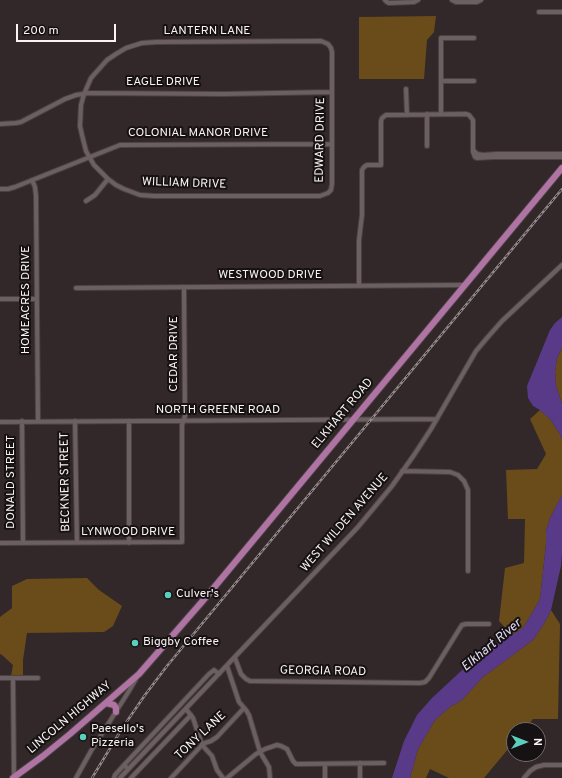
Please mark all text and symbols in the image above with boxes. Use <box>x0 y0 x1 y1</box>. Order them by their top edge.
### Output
scale bar <box>18 16 118 42</box>
text: 200 m <box>23 23 59 39</box>
street label: LANTERN LANE <box>163 25 251 39</box>
street label: EAGLE DRIVE <box>126 76 200 90</box>
street label: EDWARD DRIVE <box>313 97 329 183</box>
street label: COLONIAL MANOR DRIVE <box>128 127 268 141</box>
street label: WILLIAM DRIVE <box>142 175 226 193</box>
street label: HOMEACRES DRIVE <box>20 246 34 354</box>
street label: WESTWOOD DRIVE <box>218 269 322 283</box>
street label: CEDAR DRIVE <box>168 316 182 392</box>
street label: ELKHART ROAD <box>309 376 377 452</box>
street label: NORTH GREENE ROAD <box>156 404 280 418</box>
street label: BECKNER STREET <box>58 432 74 532</box>
street label: DONALD STREET <box>5 435 19 529</box>
street label: WEST WILDEN AVENUE <box>298 471 392 575</box>
street label: LYNWOOD DRIVE <box>81 526 175 540</box>
place label: Culver's <box>176 588 219 602</box>
marker: Culver's <box>163 590 173 600</box>
water label: Elkhart River <box>459 616 525 676</box>
place label: Biggby Coffee <box>143 636 219 650</box>
marker: Biggby Coffee <box>130 638 140 648</box>
street label: GEORGIA ROAD <box>280 664 366 680</box>
street label: LINCOLN HIGHWAY <box>25 679 115 757</box>
street label: TONY LANE <box>173 709 229 763</box>
north arrow <box>506 722 546 762</box>
place label: Paesello's Pizzeria <box>91 723 144 751</box>
marker: Paesello's Pizzeria <box>78 732 88 742</box>
text: N <box>530 738 544 746</box>

